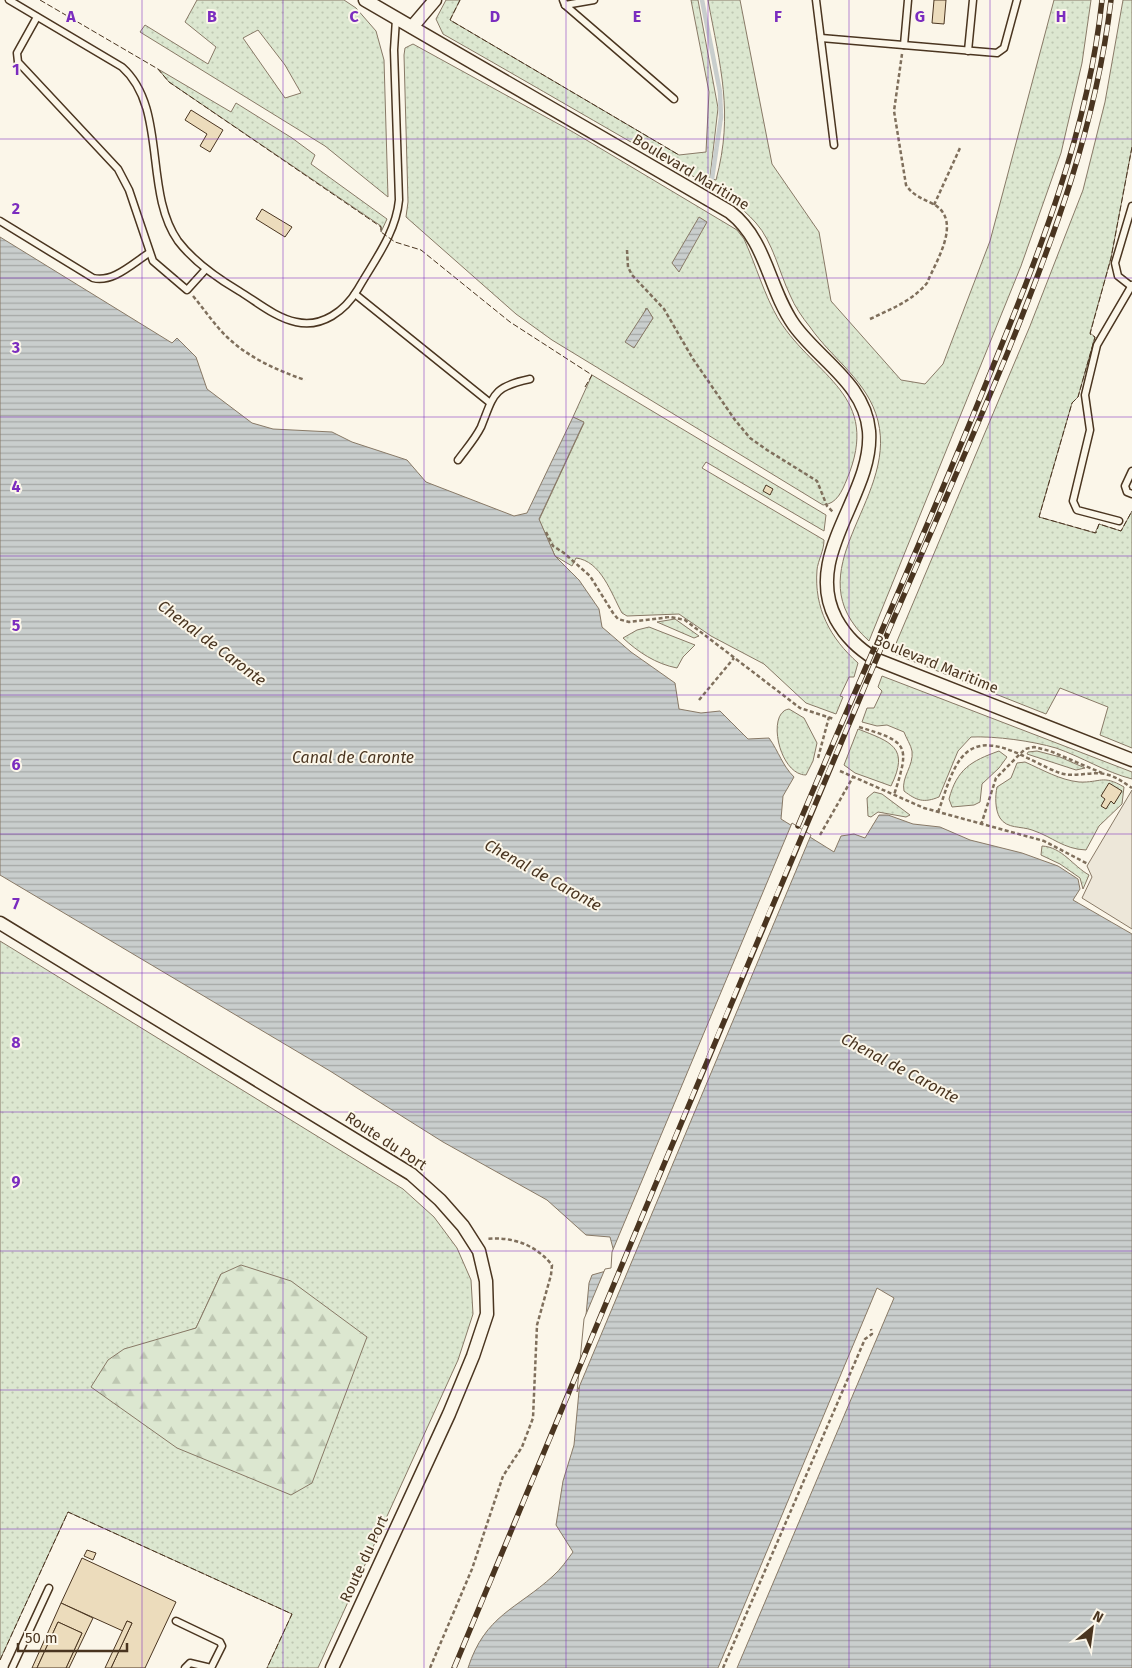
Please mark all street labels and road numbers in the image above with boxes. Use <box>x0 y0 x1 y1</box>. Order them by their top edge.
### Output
street label: Boulevard Maritime <box>629 130 753 214</box>
street label: Boulevard Maritime <box>871 631 1001 697</box>
street label: Route du Port <box>342 1108 431 1174</box>
street label: Route du Port <box>336 1512 392 1605</box>

